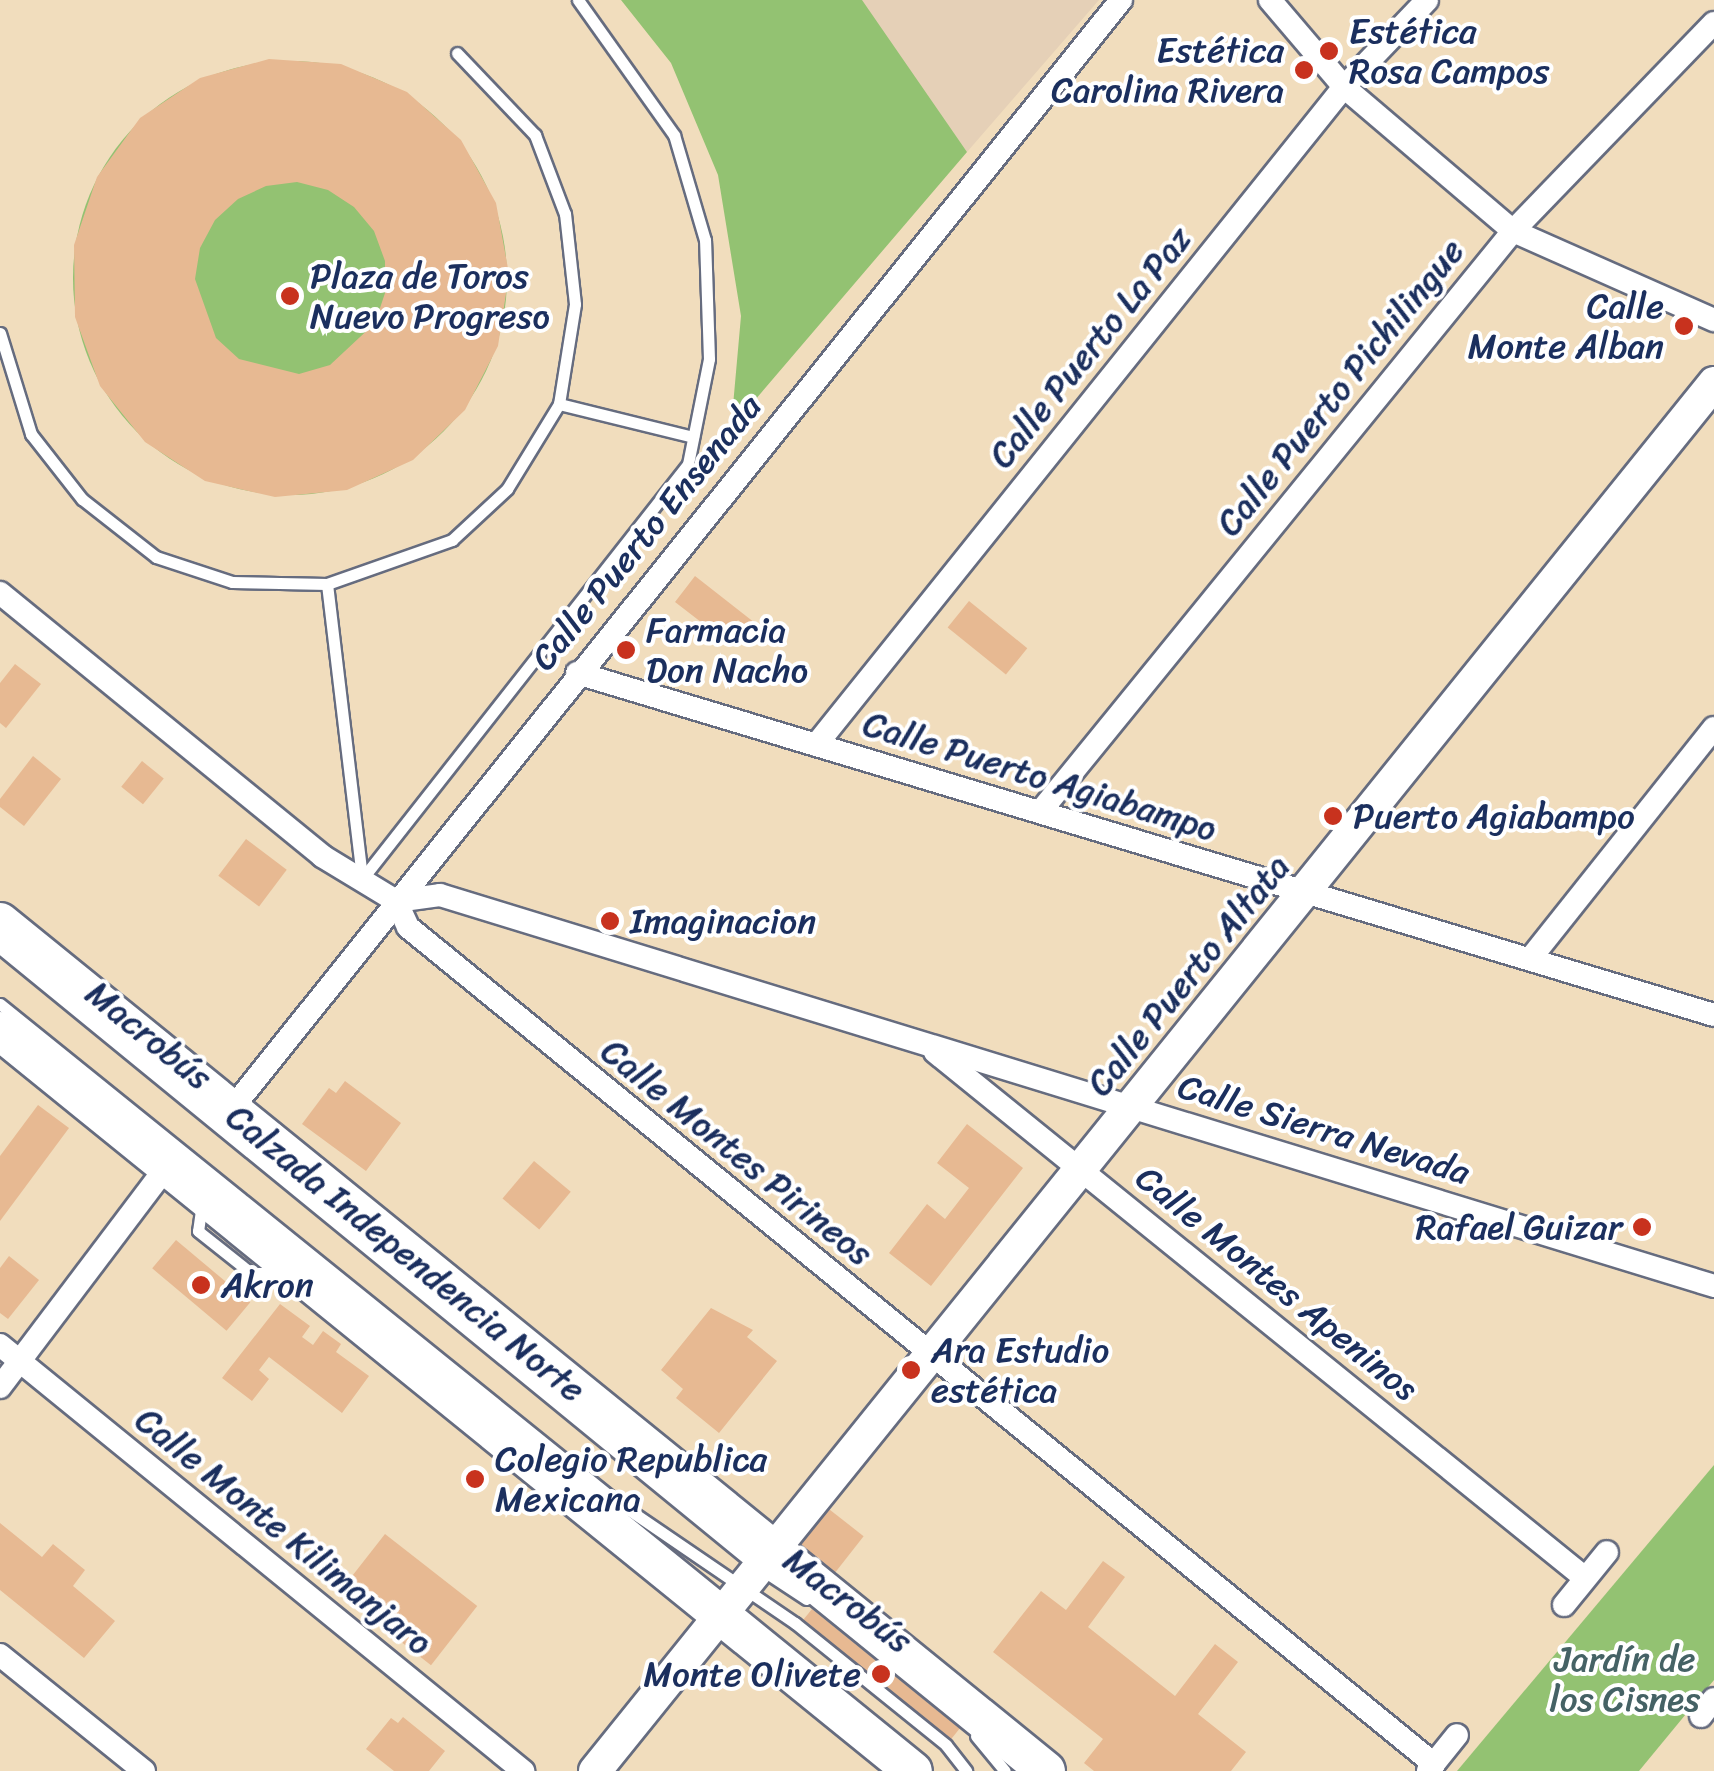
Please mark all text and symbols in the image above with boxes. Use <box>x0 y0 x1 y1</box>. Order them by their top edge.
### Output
place label: Estética Rosa Campos <box>1349 10 1548 92</box>
place label: Estética Carolina Rivera <box>1050 29 1284 111</box>
marker: Estética Rosa Campos <box>1318 40 1340 62</box>
marker: Estética Carolina Rivera <box>1293 59 1315 81</box>
street label: Calle Puerto La Paz <box>980 218 1200 476</box>
street label: Calle Puerto Pichilingue <box>1207 230 1473 544</box>
place label: Plaza de Toros Nuevo Progreso <box>310 255 551 337</box>
marker: Plaza de Toros Nuevo Progreso <box>279 285 301 307</box>
place label: Calle Monte Alban <box>1468 285 1664 367</box>
marker: Calle Monte Alban <box>1673 315 1695 337</box>
street label: Calle Puerto Ensenada <box>521 385 771 679</box>
place label: Farmacia Don Nacho <box>646 609 808 691</box>
marker: Farmacia Don Nacho <box>615 639 637 661</box>
street label: Calle Puerto Agiabampo <box>858 702 1222 850</box>
place label: Puerto Agiabampo <box>1353 795 1634 837</box>
marker: Puerto Agiabampo <box>1322 805 1344 827</box>
street label: Calle Puerto Altata <box>1078 846 1298 1104</box>
place label: Imaginacion <box>630 900 816 942</box>
marker: Imaginacion <box>599 910 621 932</box>
street label: Macrobús <box>78 972 220 1098</box>
street label: Calle Montes Pirineos <box>595 1031 879 1273</box>
street label: Calle Sierra Nevada <box>1173 1065 1475 1193</box>
street label: Calzada Independencia Norte <box>218 1095 594 1411</box>
street label: Calle Montes Apeninos <box>1128 1157 1426 1409</box>
place label: Rafael Guizar <box>1415 1206 1622 1248</box>
marker: Rafael Guizar <box>1631 1216 1653 1238</box>
place label: Akron <box>221 1264 314 1306</box>
marker: Akron <box>190 1274 212 1296</box>
place label: Ara Estudio estética <box>931 1329 1110 1411</box>
marker: Ara Estudio estética <box>900 1359 922 1381</box>
street label: Calle Monte Kilimanjaro <box>127 1399 441 1663</box>
place label: Colegio Republica Mexicana <box>495 1438 767 1520</box>
marker: Colegio Republica Mexicana <box>464 1468 486 1490</box>
street label: Macrobús <box>776 1538 920 1662</box>
park label: Jardín de los Cisnes <box>1549 1638 1701 1720</box>
place label: Monte Olivete <box>646 1653 861 1695</box>
marker: Monte Olivete <box>870 1663 892 1685</box>

